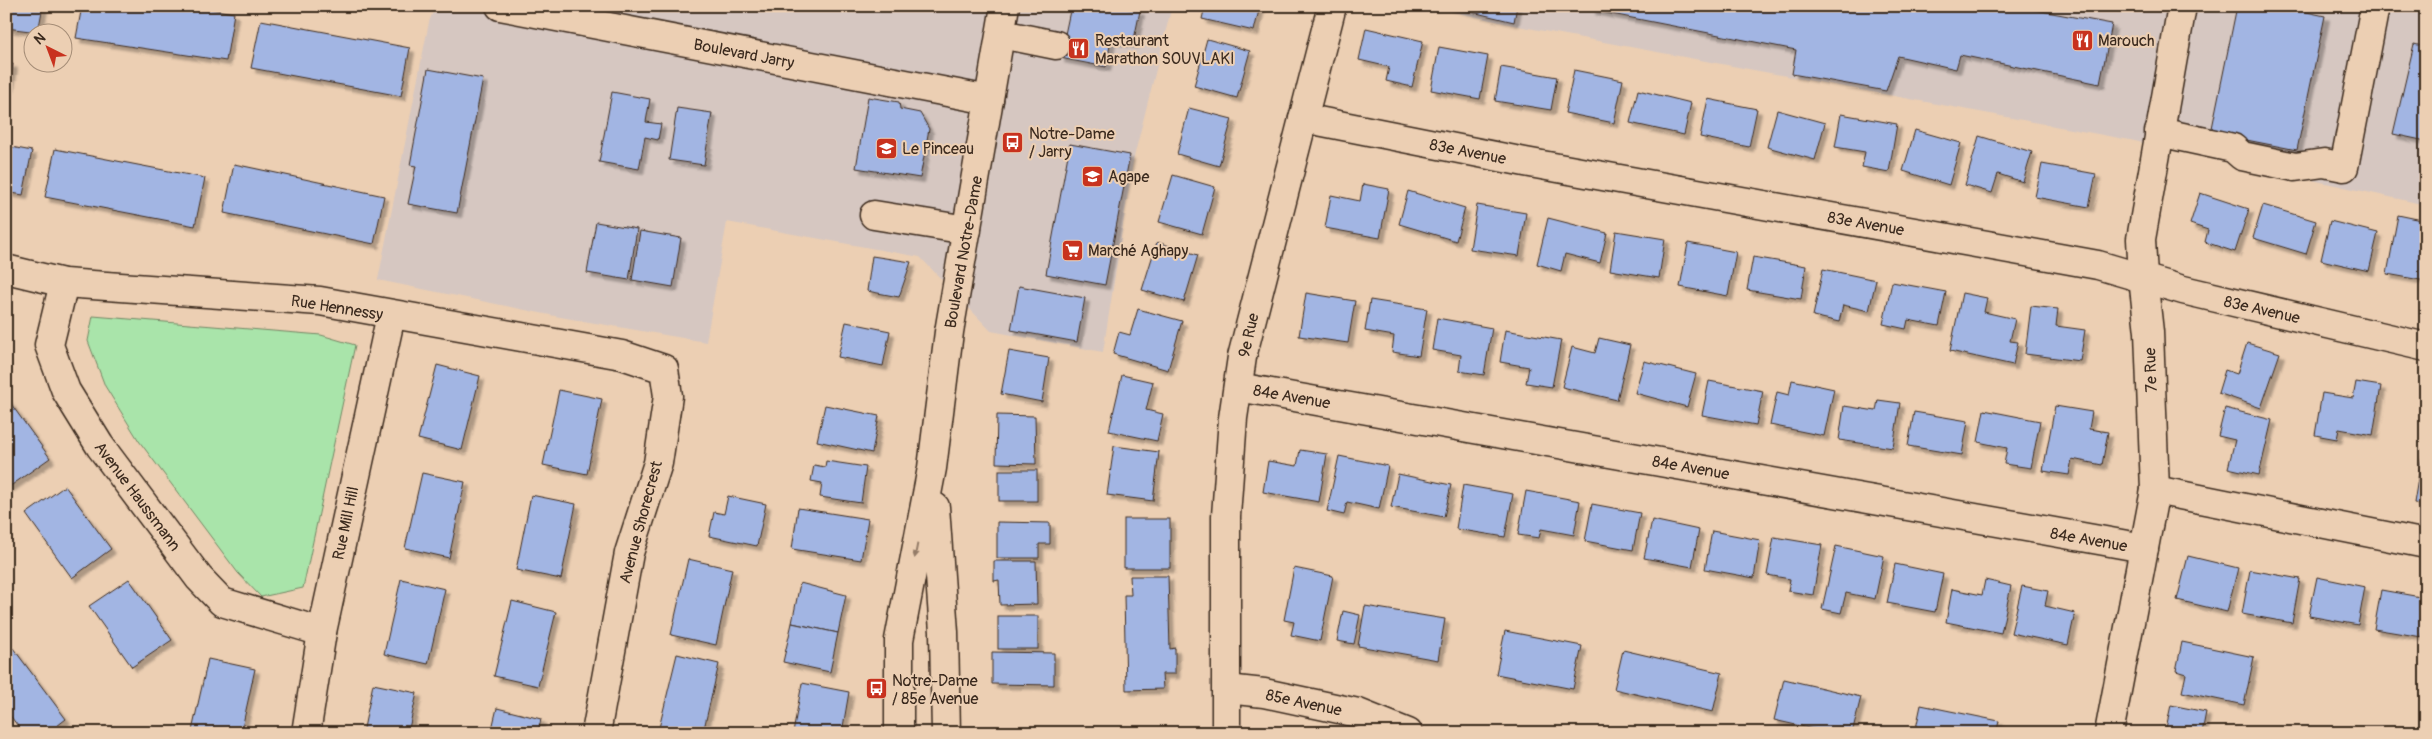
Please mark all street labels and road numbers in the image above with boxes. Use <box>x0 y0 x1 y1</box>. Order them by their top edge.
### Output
street label: Boulevard Jarry <box>692 34 796 74</box>
street label: 83e Avenue <box>1428 135 1508 169</box>
street label: Boulevard Notre-Dame <box>941 174 987 330</box>
street label: 83e Avenue <box>1826 207 1906 241</box>
street label: Rue Hennessy <box>289 291 384 325</box>
street label: 83e Avenue <box>2222 292 2302 328</box>
street label: 9e Rue <box>1234 311 1264 359</box>
street label: 7e Rue <box>2140 347 2162 393</box>
street label: 84e Avenue <box>1252 380 1332 414</box>
street label: Avenue Haussmann <box>90 438 185 555</box>
street label: 84e Avenue <box>1651 451 1731 485</box>
street label: Avenue Shorecrest <box>615 458 667 586</box>
street label: Rue Mill Hill <box>328 485 364 562</box>
street label: 84e Avenue <box>2049 523 2129 557</box>
street label: 85e Avenue <box>1264 685 1344 721</box>

